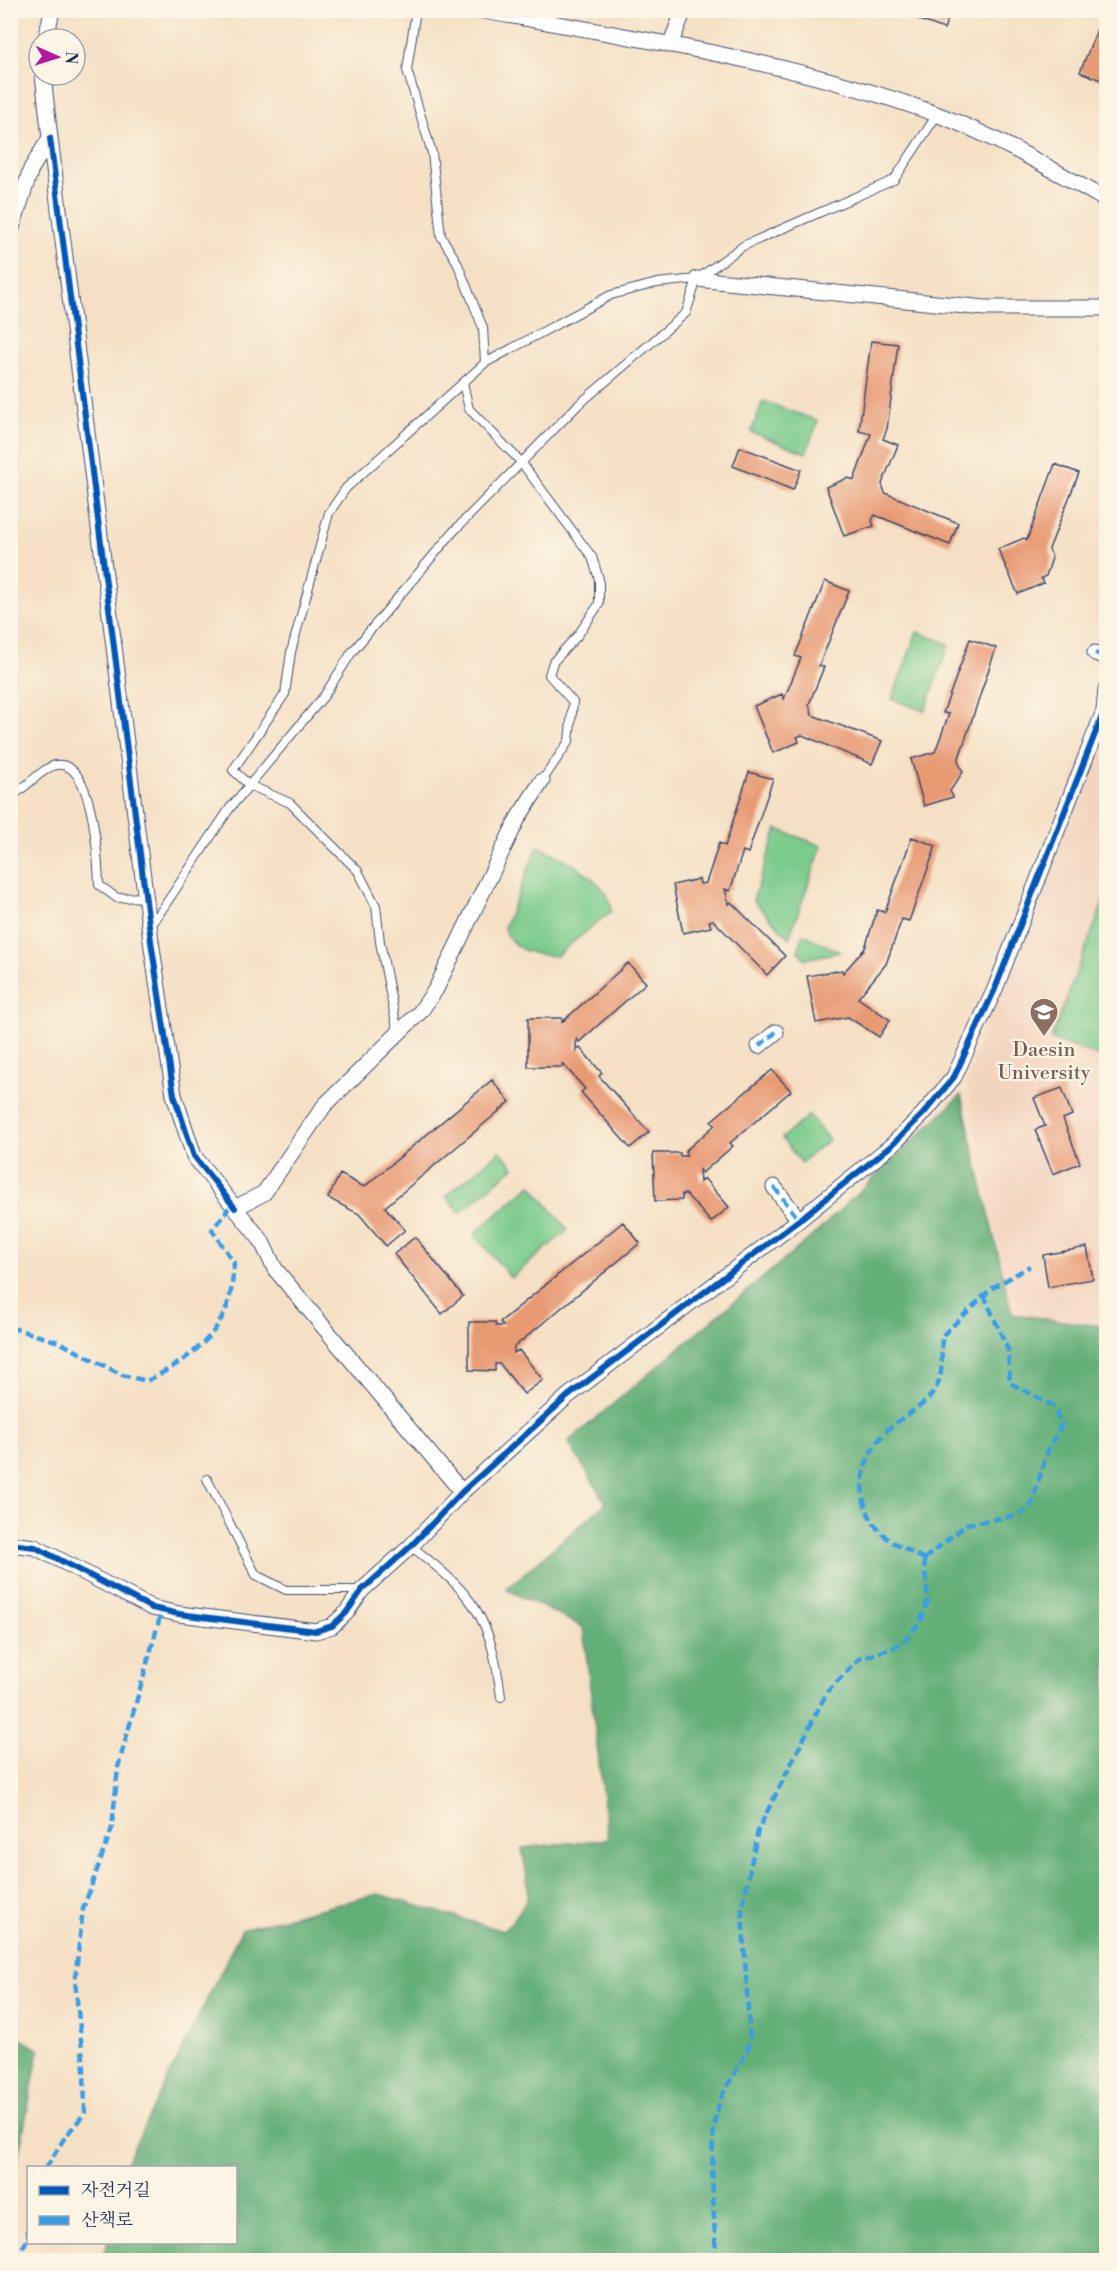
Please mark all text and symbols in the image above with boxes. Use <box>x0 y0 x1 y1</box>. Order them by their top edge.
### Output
north arrow <box>27 27 87 87</box>
text: N <box>61 51 81 65</box>
school or university icon: Daesin University <box>1028 996 1060 1038</box>
place label: Daesin University <box>997 1038 1091 1086</box>
legend <box>27 2166 237 2244</box>
text: 자전거길 <box>81 2179 151 2202</box>
text: 산책로 <box>81 2209 133 2232</box>

